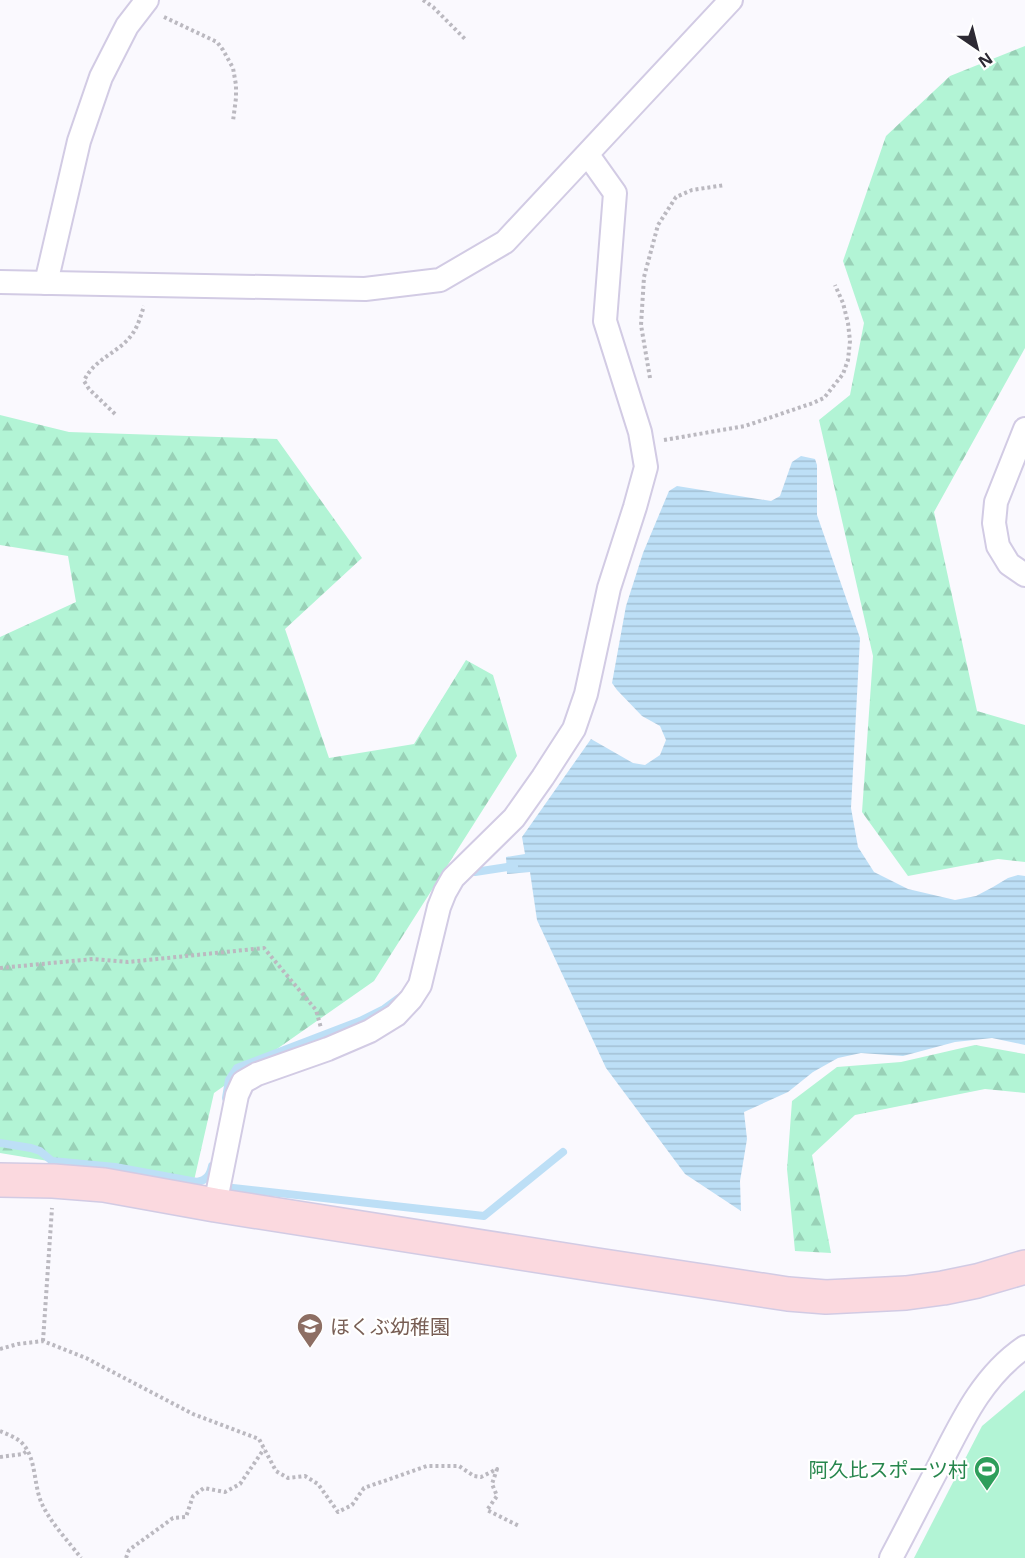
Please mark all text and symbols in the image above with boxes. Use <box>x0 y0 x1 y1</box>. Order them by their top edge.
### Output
north arrow <box>947 18 1007 78</box>
text: N <box>974 48 997 73</box>
school or university icon: ほくぶ幼稚園 <box>295 1311 325 1349</box>
place label: ほくぶ幼稚園 <box>330 1313 450 1340</box>
sports icon: 阿久比スポーツ村 <box>972 1454 1002 1492</box>
place label: 阿久比スポーツ村 <box>808 1456 968 1483</box>

